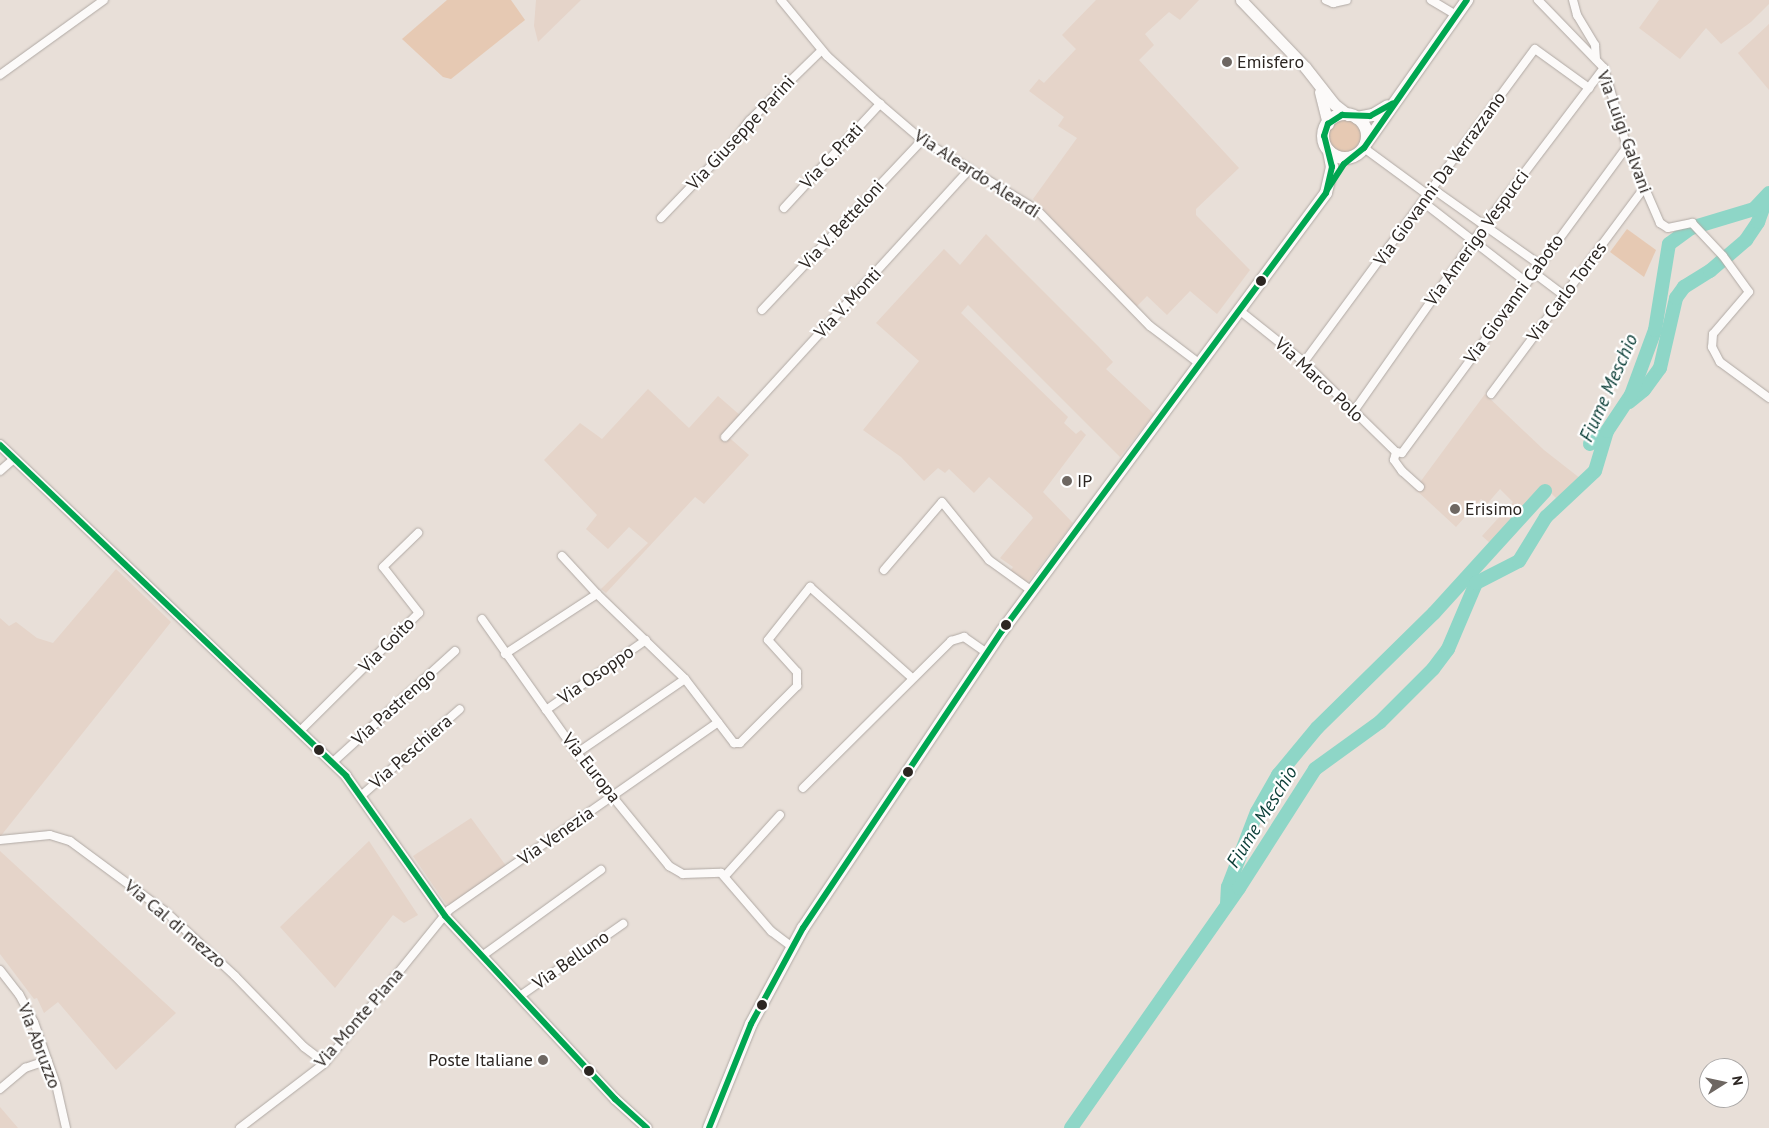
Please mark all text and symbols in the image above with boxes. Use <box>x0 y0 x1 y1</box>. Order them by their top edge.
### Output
place label: Emisfero <box>1237 51 1304 73</box>
marker: Emisfero <box>1221 56 1233 68</box>
street label: Via Luigi Galvani <box>1592 68 1656 196</box>
street label: Via Giuseppe Parini <box>682 71 800 195</box>
street label: Via Giovanni Da Verrazzano <box>1369 88 1511 270</box>
street label: Via G. Prati <box>796 118 868 194</box>
street label: Via Aleardo Aleardi <box>909 125 1045 223</box>
street label: Via Amerigo Vespucci <box>1420 165 1534 311</box>
street label: Via V. Betteloni <box>794 175 890 275</box>
street label: Via Giovanni Caboto <box>1460 230 1568 368</box>
street label: Via Carlo Torres <box>1522 238 1612 346</box>
street label: Via V. Monti <box>809 262 887 344</box>
unlabelled marker <box>1256 276 1266 286</box>
water label: Fiume Meschio <box>1575 331 1643 445</box>
street label: Via Marco Polo <box>1270 333 1368 427</box>
place label: IP <box>1077 470 1092 492</box>
marker: IP <box>1061 475 1073 487</box>
place label: Erisimo <box>1465 498 1522 520</box>
marker: Erisimo <box>1449 503 1461 515</box>
street label: Via Goito <box>355 613 419 677</box>
unlabelled marker <box>1001 620 1011 630</box>
street label: Via Osoppo <box>554 641 638 709</box>
street label: Via Pastrengo <box>348 664 440 750</box>
street label: Via Peschiera <box>365 710 457 794</box>
street label: Via Europa <box>557 729 625 807</box>
unlabelled marker <box>314 745 324 755</box>
water label: Fiume Meschio <box>1222 762 1302 872</box>
unlabelled marker <box>903 767 913 777</box>
street label: Via Venezia <box>514 802 598 870</box>
street label: Via Cal di mezzo <box>120 875 230 973</box>
street label: Via Belluno <box>529 926 613 994</box>
street label: Via Monte Piana <box>310 964 408 1072</box>
street label: Via Abruzzo <box>13 1000 65 1092</box>
unlabelled marker <box>757 1000 767 1010</box>
place label: Poste Italiane <box>428 1049 533 1071</box>
marker: Poste Italiane <box>537 1054 549 1066</box>
north arrow <box>1699 1058 1749 1108</box>
unlabelled marker <box>584 1066 594 1076</box>
text: N <box>1728 1074 1747 1087</box>

